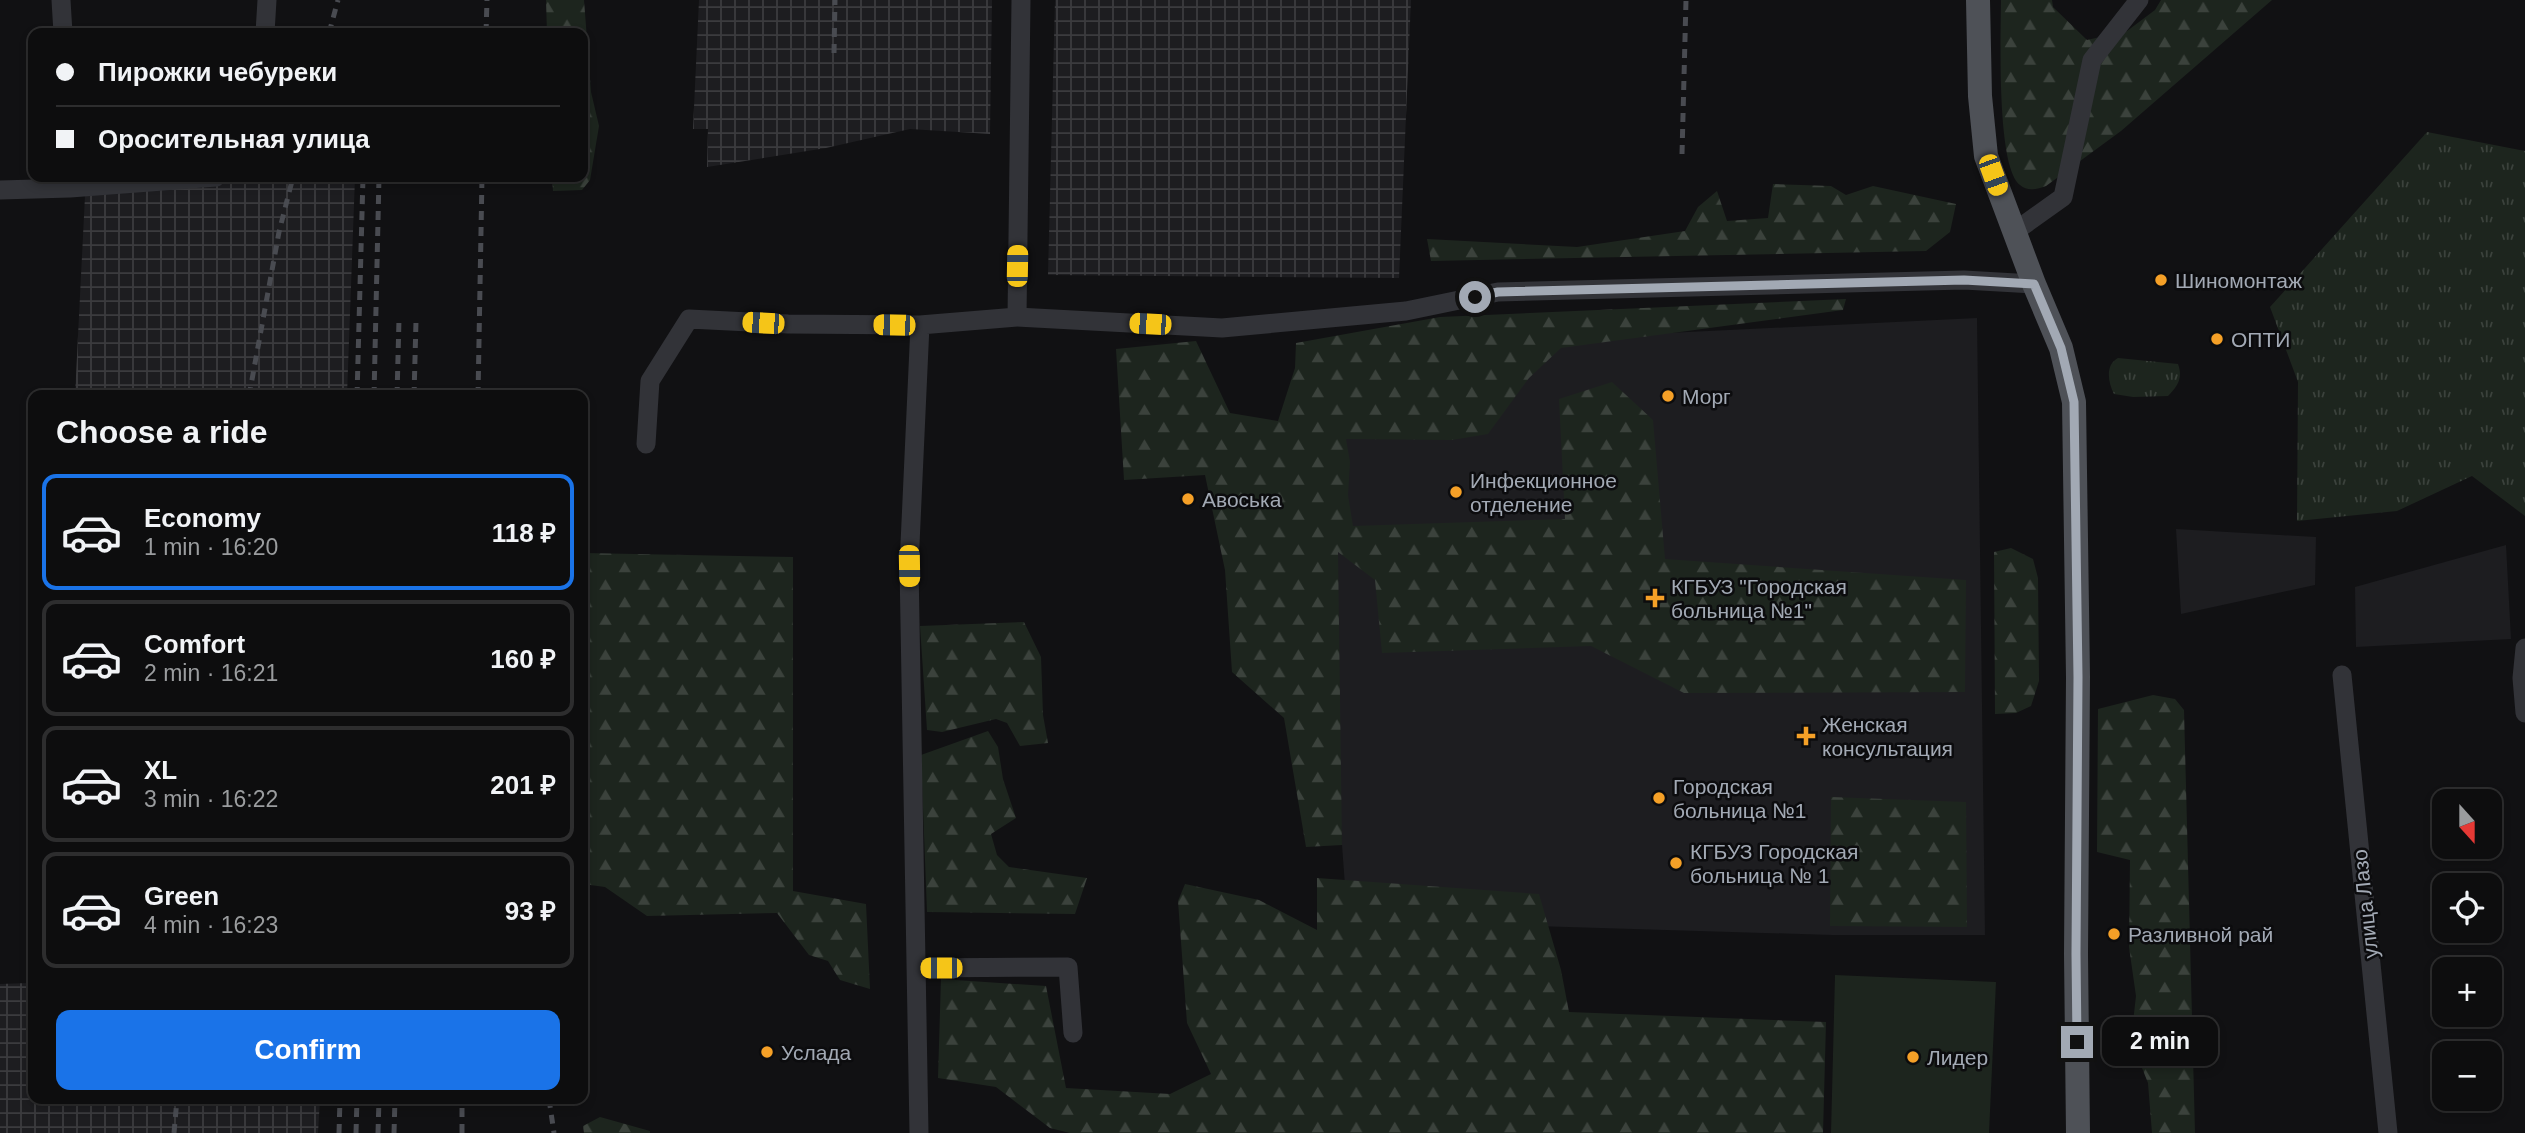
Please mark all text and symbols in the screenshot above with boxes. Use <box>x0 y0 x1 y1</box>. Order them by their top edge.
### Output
text: Пирожки чебуреки <box>98 57 337 87</box>
text: Оросительная улица <box>98 124 370 154</box>
car <box>1976 152 2011 198</box>
car <box>1007 245 1028 287</box>
place label: Шиномонтаж <box>2175 269 2302 292</box>
marker: Шиномонтаж <box>2153 272 2169 288</box>
route start <box>1459 281 1491 313</box>
car <box>742 311 785 335</box>
car <box>1129 312 1172 336</box>
car <box>873 314 916 336</box>
place label: ОПТИ <box>2231 328 2290 351</box>
marker: ОПТИ <box>2209 331 2225 347</box>
place label: Морг <box>1682 385 1731 408</box>
marker: Морг <box>1660 388 1676 404</box>
text: Choose a ride <box>56 414 268 450</box>
place label: Инфекционное отделение <box>1470 469 1617 516</box>
marker: Инфекционное отделение <box>1448 484 1464 500</box>
place label: Авоська <box>1202 488 1282 511</box>
marker: Авоська <box>1180 491 1196 507</box>
icon: car <box>60 501 123 564</box>
text: Economy <box>144 503 261 533</box>
text: 118 ₽ <box>492 518 556 548</box>
text: 1 min · 16:20 <box>144 534 278 560</box>
car <box>899 545 920 587</box>
place label: КГБУЗ "Городская больница №1" <box>1671 575 1847 622</box>
marker: КГБУЗ "Городская больница №1" <box>1645 588 1665 608</box>
icon: car <box>60 627 123 690</box>
text: Comfort <box>144 629 245 659</box>
text: 160 ₽ <box>490 644 556 674</box>
text: 2 min · 16:21 <box>144 660 278 686</box>
place label: Женская консультация <box>1822 713 1953 760</box>
marker: Женская консультация <box>1796 726 1816 746</box>
icon: car <box>60 753 123 816</box>
text: XL <box>144 755 177 785</box>
text: 201 ₽ <box>490 770 556 800</box>
place label: Городская больница №1 <box>1673 775 1807 822</box>
text: 3 min · 16:22 <box>144 786 278 812</box>
north arrow <box>2432 789 2502 859</box>
map controls <box>2432 789 2502 1111</box>
marker: Городская больница №1 <box>1651 790 1667 806</box>
place label: КГБУЗ Городская больница № 1 <box>1690 840 1858 887</box>
street label: улица Лазо <box>2348 848 2382 960</box>
marker: КГБУЗ Городская больница № 1 <box>1668 855 1684 871</box>
button: locate <box>2432 873 2502 943</box>
icon: car <box>60 879 123 942</box>
text: Green <box>144 881 219 911</box>
text: 93 ₽ <box>505 896 556 926</box>
text: 4 min · 16:23 <box>144 912 278 938</box>
place label: Разливной рай <box>2128 923 2273 946</box>
marker: Разливной рай <box>2106 926 2122 942</box>
button: + <box>2432 957 2502 1027</box>
car <box>921 958 963 979</box>
button: Confirm <box>56 1010 560 1090</box>
callout: 2 min <box>2102 1018 2217 1066</box>
route end <box>2061 1026 2093 1058</box>
text: 2 min <box>2130 1028 2190 1054</box>
place label: Услада <box>781 1041 852 1064</box>
button: − <box>2432 1041 2502 1111</box>
marker: Услада <box>759 1044 775 1060</box>
place label: Лидер <box>1927 1046 1988 1069</box>
marker: Лидер <box>1905 1049 1921 1065</box>

